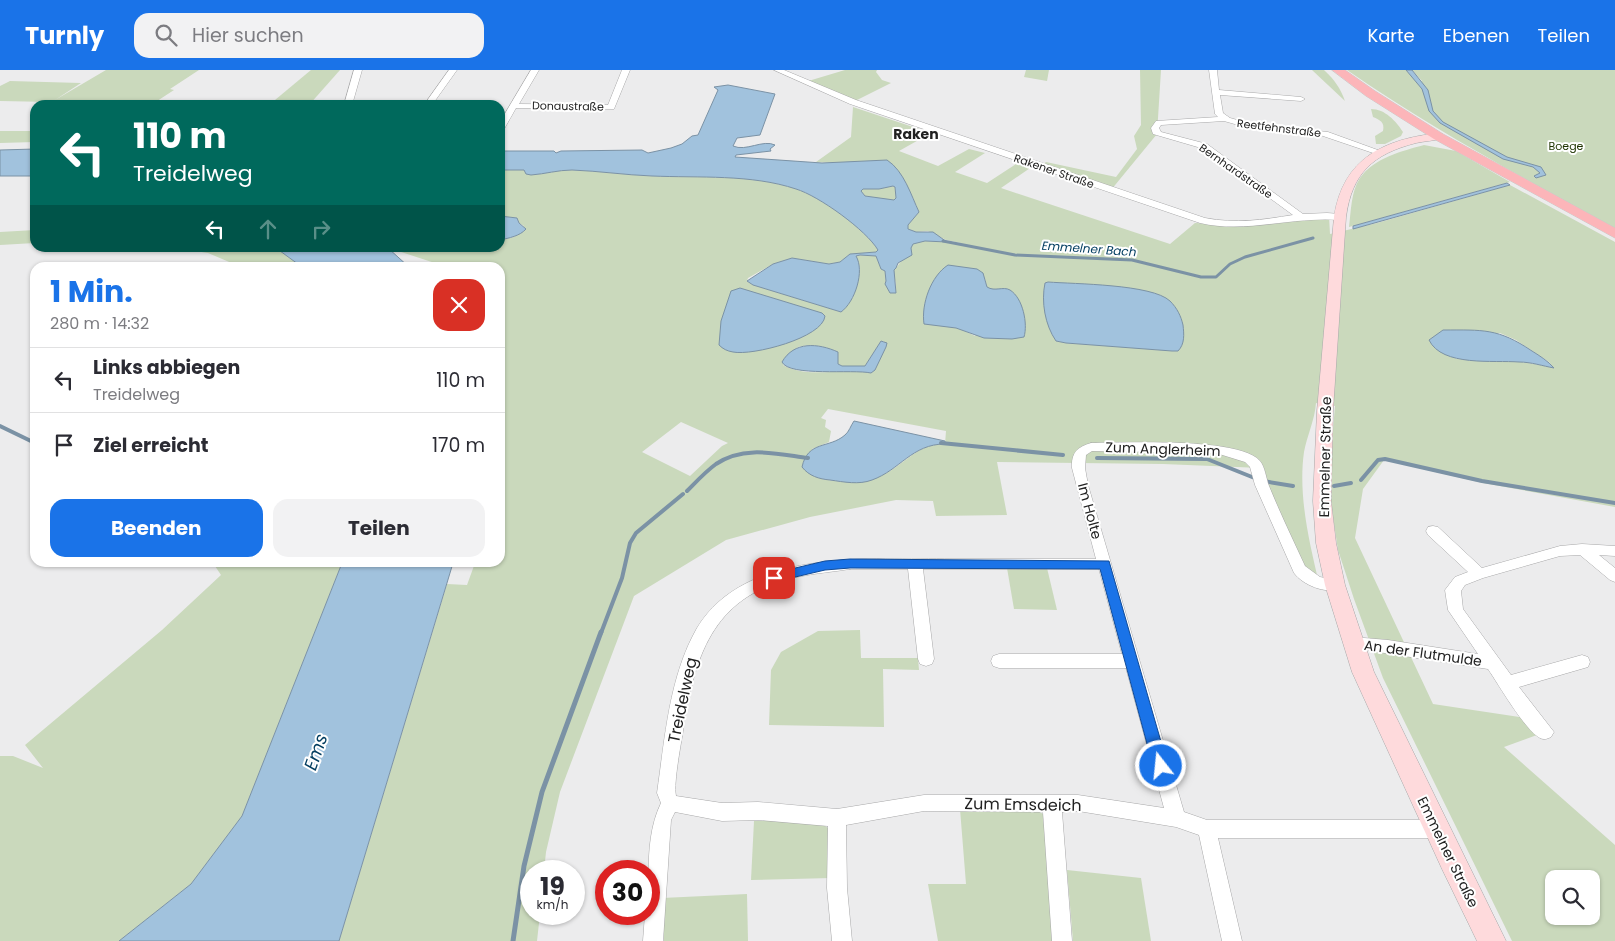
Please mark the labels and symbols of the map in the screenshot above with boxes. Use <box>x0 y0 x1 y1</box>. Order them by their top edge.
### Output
street label: Donaustraße <box>532 97 604 115</box>
street label: Reetfehnstraße <box>1236 115 1322 141</box>
district label: Raken <box>893 124 939 144</box>
park label: Boege <box>1549 138 1584 154</box>
street label: Bernhardstraße <box>1196 140 1276 202</box>
street label: Rakener Straße <box>1012 150 1096 192</box>
water label: Emmelner Bach <box>1041 237 1137 260</box>
street label: Emmelner Straße <box>1314 396 1336 518</box>
street label: Zum Anglerheim <box>1105 437 1221 461</box>
street label: Im Holte <box>1073 481 1107 542</box>
pin <box>753 557 795 599</box>
street label: An der Flutmulde <box>1363 635 1484 671</box>
street label: Treidelweg <box>662 655 703 745</box>
water label: Ems <box>298 730 333 773</box>
position arrow <box>1134 739 1186 791</box>
street label: Zum Emsdeich <box>964 792 1082 817</box>
street label: Emmelner Straße <box>1412 793 1484 911</box>
speed limit sign: 30 <box>595 860 660 925</box>

